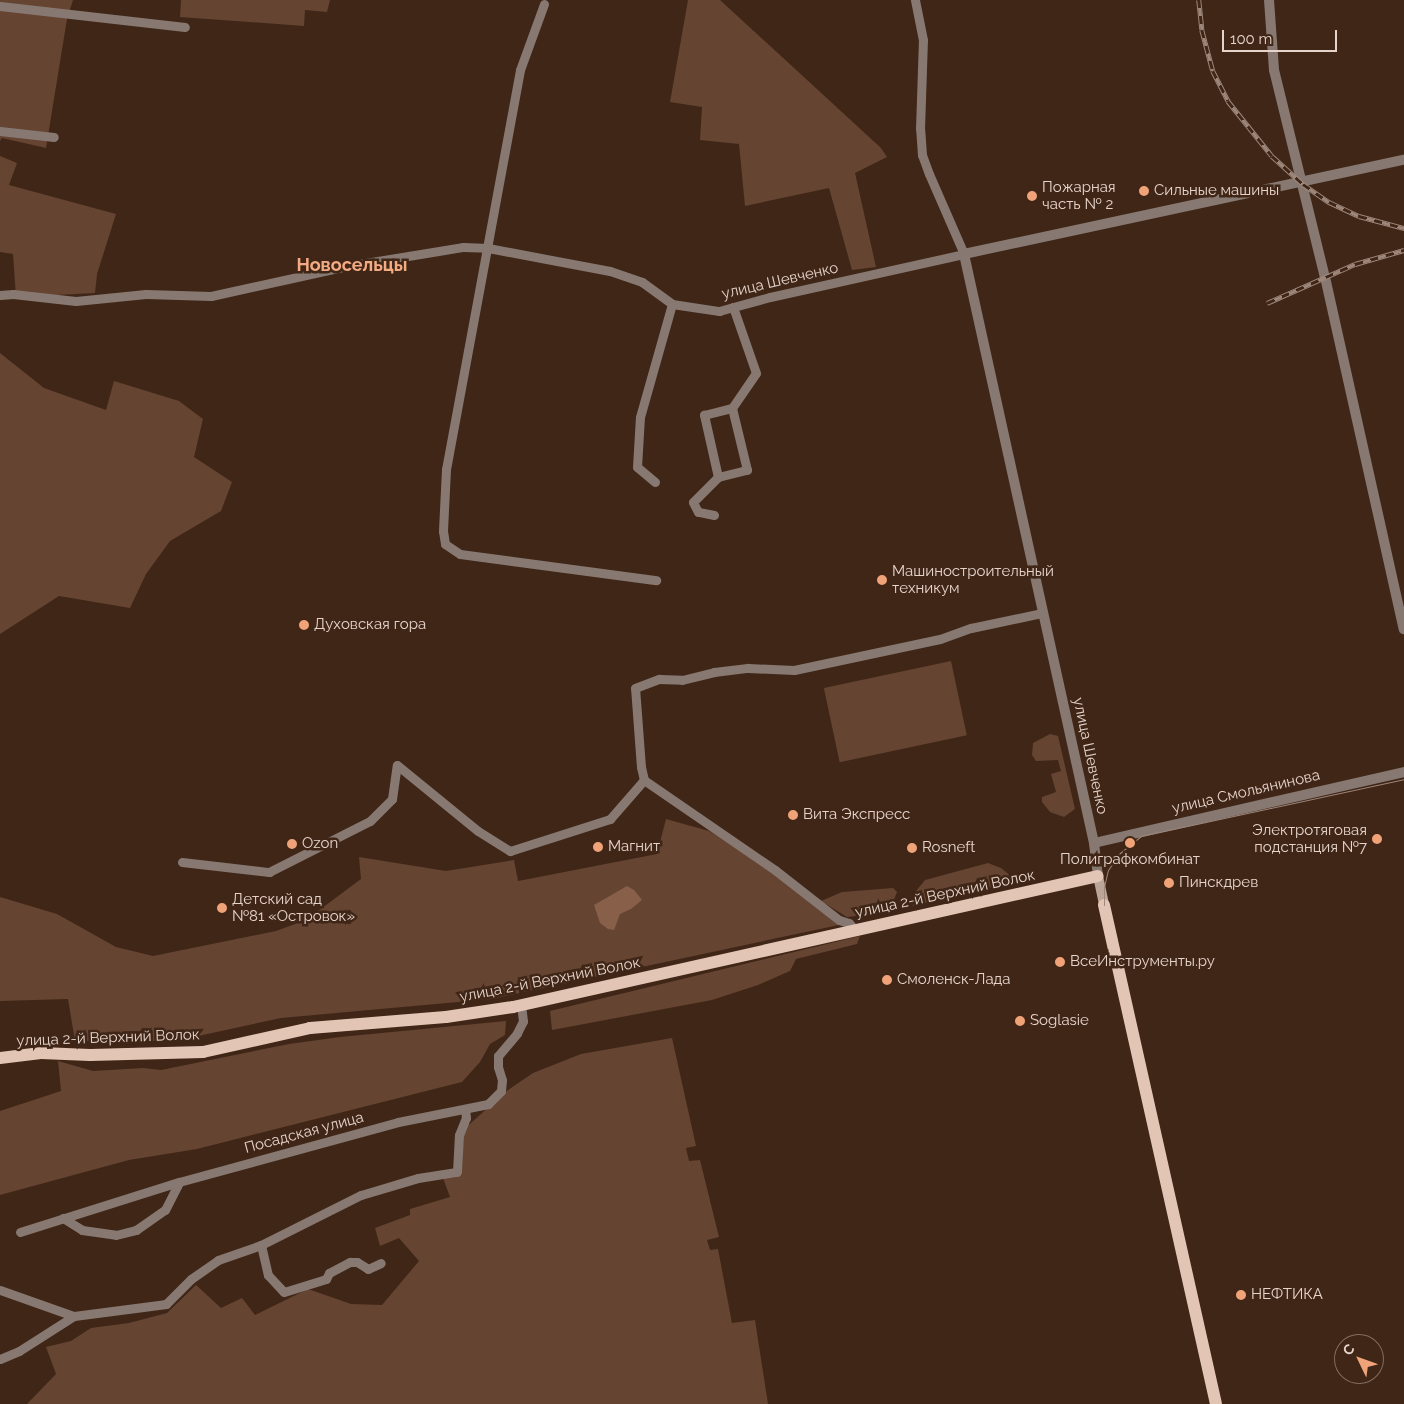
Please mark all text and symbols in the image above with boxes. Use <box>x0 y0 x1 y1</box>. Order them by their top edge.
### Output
scale bar <box>1224 20 1339 52</box>
text: 100 m <box>1230 30 1272 48</box>
place label: Пожарная часть № 2 <box>1042 178 1116 213</box>
place label: Сильные машины <box>1154 182 1279 200</box>
marker: Сильные машины <box>1138 185 1150 197</box>
marker: Пожарная часть № 2 <box>1026 190 1038 202</box>
district label: Новосельцы <box>296 254 408 276</box>
street label: улица Шевченко <box>720 259 840 303</box>
place label: Машиностроительный техникум <box>892 562 1054 597</box>
marker: Машиностроительный техникум <box>876 574 888 586</box>
place label: Духовская гора <box>314 616 426 634</box>
marker: Духовская гора <box>298 619 310 631</box>
street label: улица Шевченко <box>1069 696 1111 816</box>
street label: улица Смольянинова <box>1170 766 1322 818</box>
place label: Вита Экспресс <box>803 806 910 824</box>
marker: Вита Экспресс <box>787 809 799 821</box>
place label: Электротяговая подстанция №7 <box>1252 821 1367 856</box>
marker: Электротяговая подстанция №7 <box>1371 833 1383 845</box>
place label: Ozon <box>302 835 338 853</box>
marker: Полиграфкомбинат <box>1124 837 1136 849</box>
marker: Ozon <box>286 838 298 850</box>
place label: Магнит <box>608 838 660 856</box>
place label: Rosneft <box>922 839 975 857</box>
marker: Магнит <box>592 841 604 853</box>
marker: Rosneft <box>906 842 918 854</box>
place label: Полиграфкомбинат <box>1060 851 1200 869</box>
street label: улица 2-й Верхний Волок <box>853 866 1037 922</box>
place label: Пинскдрев <box>1179 874 1258 892</box>
marker: Пинскдрев <box>1163 877 1175 889</box>
place label: Детский сад №81 «Островок» <box>232 890 355 925</box>
marker: Детский сад №81 «Островок» <box>216 902 228 914</box>
place label: ВсеИнструменты.ру <box>1070 953 1215 971</box>
street label: улица 2-й Верхний Волок <box>458 954 642 1006</box>
marker: ВсеИнструменты.ру <box>1054 956 1066 968</box>
place label: Смоленск-Лада <box>897 971 1010 989</box>
marker: Смоленск-Лада <box>881 974 893 986</box>
place label: Soglasie <box>1030 1012 1089 1030</box>
marker: Soglasie <box>1014 1015 1026 1027</box>
street label: улица 2-й Верхний Волок <box>16 1026 200 1050</box>
street label: Посадская улица <box>242 1108 366 1158</box>
place label: НЕФТИКА <box>1251 1286 1323 1304</box>
marker: НЕФТИКА <box>1235 1289 1247 1301</box>
north arrow <box>1334 1334 1384 1384</box>
text: С <box>1339 1341 1358 1359</box>

